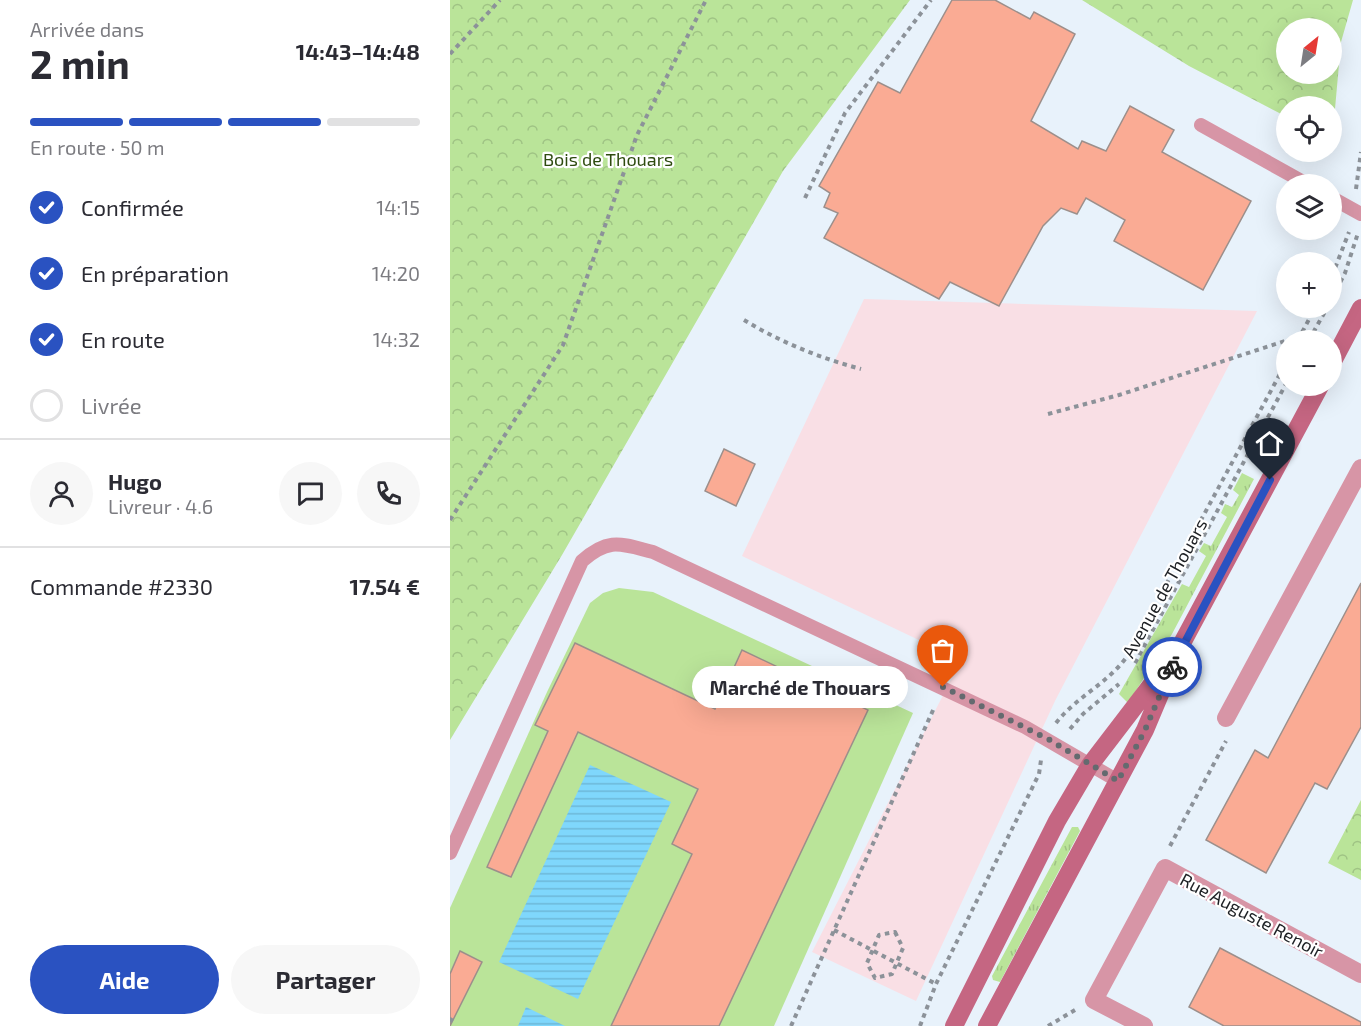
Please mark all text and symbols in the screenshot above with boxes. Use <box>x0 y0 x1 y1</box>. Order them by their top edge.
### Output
text: Arrivée dans <box>30 17 144 41</box>
north arrow <box>1276 18 1342 84</box>
map controls <box>1276 18 1342 396</box>
text: 14:43–14:48 <box>296 38 420 64</box>
text: 2 min <box>30 40 130 87</box>
button: locate <box>1276 96 1342 162</box>
text: En route · 50 m <box>30 135 165 159</box>
park label: Bois de Thouars <box>543 148 673 170</box>
button: layers <box>1276 174 1342 240</box>
icon: check <box>30 191 63 224</box>
text: Confirmée <box>81 194 184 220</box>
text: 14:15 <box>376 195 420 219</box>
button: + <box>1276 252 1342 318</box>
icon: check <box>30 257 63 290</box>
text: En préparation <box>81 260 229 286</box>
text: 14:20 <box>372 261 420 285</box>
icon: check <box>30 323 63 356</box>
text: En route <box>81 326 165 352</box>
text: 14:32 <box>373 327 420 351</box>
button: − <box>1276 330 1342 396</box>
text: Livrée <box>81 392 142 418</box>
pin <box>1244 418 1295 480</box>
icon: home <box>1253 427 1286 460</box>
button: person <box>30 462 93 525</box>
button: chat <box>279 462 342 525</box>
button: phone <box>357 462 420 525</box>
text: Hugo <box>108 468 162 494</box>
text: Livreur · 4.6 <box>108 494 213 518</box>
street label: Avenue de Thouars <box>1117 515 1211 661</box>
text: Commande #2330 <box>30 573 213 599</box>
text: 17.54 € <box>349 573 420 599</box>
pin <box>917 625 968 687</box>
icon: bag <box>926 634 959 667</box>
courier <box>1142 637 1202 697</box>
icon: bike <box>1156 651 1189 684</box>
callout: Marché de Thouars <box>691 666 907 708</box>
text: Marché de Thouars <box>709 675 891 699</box>
street label: Rue Auguste Renoir <box>1177 868 1327 962</box>
button: Aide <box>30 945 219 1014</box>
button: Partager <box>231 945 420 1014</box>

